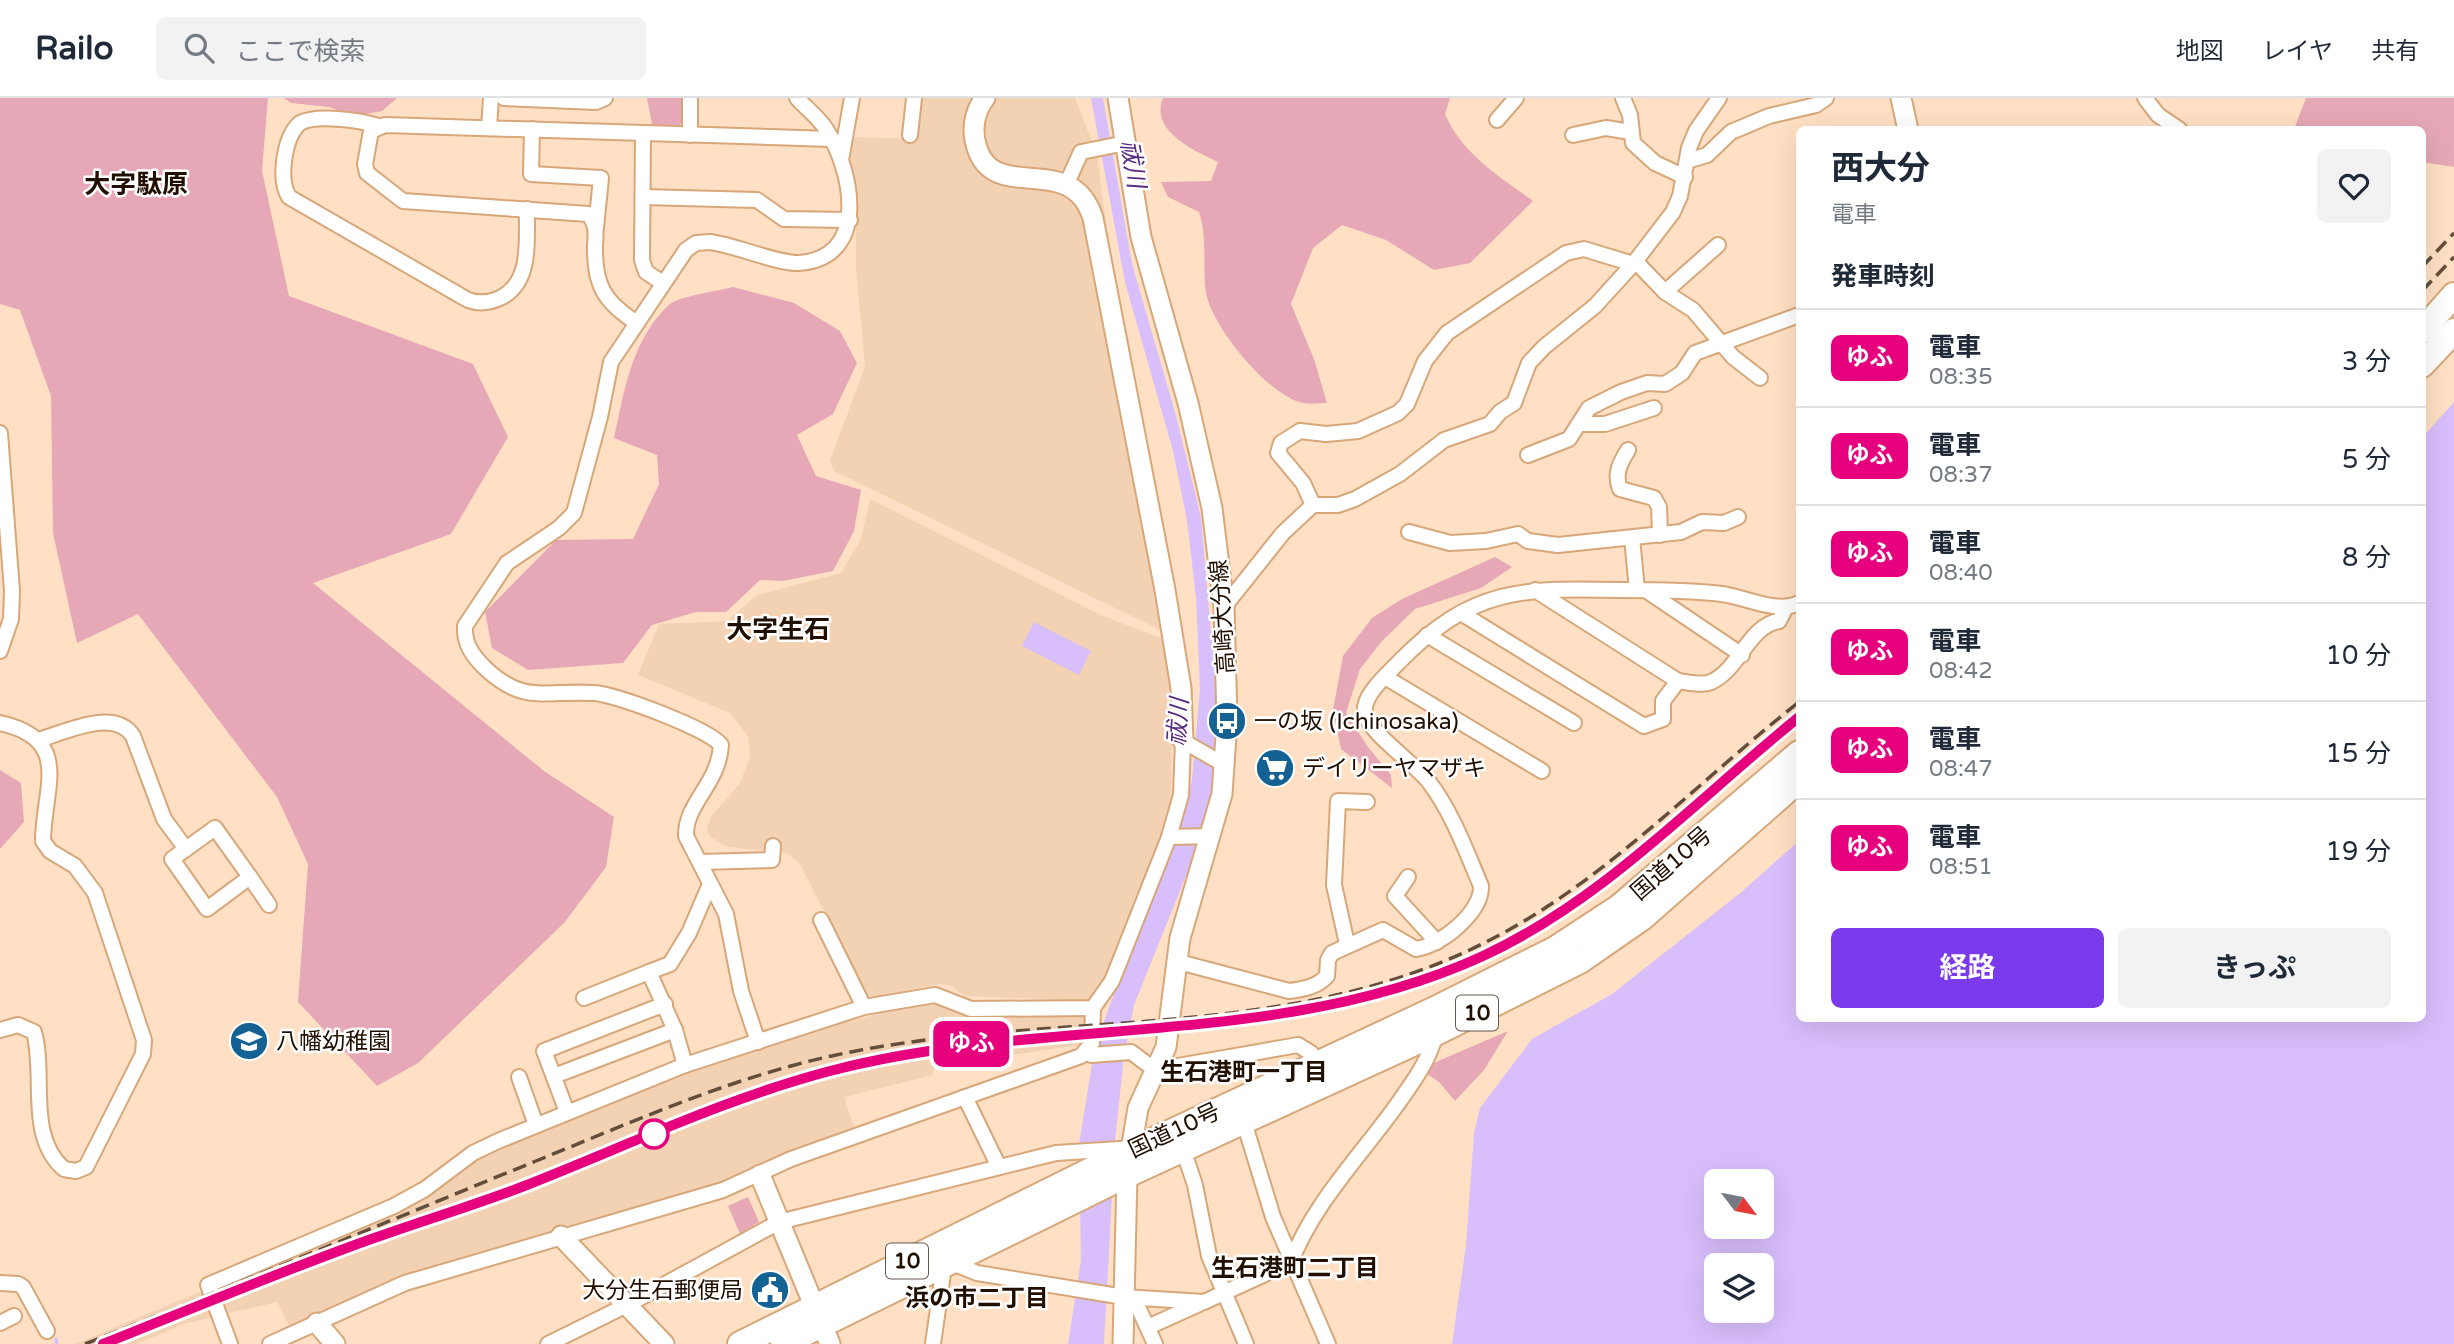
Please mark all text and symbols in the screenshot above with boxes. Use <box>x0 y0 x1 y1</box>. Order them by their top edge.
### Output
search box <box>156 17 646 80</box>
text: Railo <box>35 29 114 68</box>
icon: search <box>180 29 218 67</box>
text: ここで検索 <box>236 36 366 67</box>
text: 地図 <box>2176 37 2224 66</box>
text: レイヤ <box>2262 37 2333 66</box>
text: 共有 <box>2371 37 2419 66</box>
water label: 祓川 <box>1114 138 1151 193</box>
text: 西大分 <box>1831 149 1930 188</box>
button: heart <box>2317 149 2391 223</box>
district label: 大字駄原 <box>84 169 188 200</box>
text: 電車 <box>1831 201 1877 229</box>
text: 発車時刻 <box>1831 261 1935 292</box>
text: 電車 <box>1929 332 1981 363</box>
text: ゆふ <box>1846 343 1893 372</box>
text: 3 分 <box>2342 346 2391 377</box>
text: 08:35 <box>1929 363 1993 391</box>
text: 電車 <box>1929 430 1981 461</box>
text: ゆふ <box>1846 441 1893 470</box>
text: 5 分 <box>2342 444 2391 475</box>
text: 08:37 <box>1929 461 1993 489</box>
text: 電車 <box>1929 528 1981 559</box>
text: ゆふ <box>1846 539 1893 568</box>
text: 8 分 <box>2342 542 2391 573</box>
street label: 高崎大分線 <box>1205 559 1241 675</box>
text: 08:40 <box>1929 559 1993 587</box>
district label: 大字生石 <box>726 614 830 645</box>
text: 電車 <box>1929 626 1981 657</box>
text: ゆふ <box>1846 637 1893 666</box>
text: 10 分 <box>2326 640 2391 671</box>
text: 08:42 <box>1929 657 1993 685</box>
water label: 祓川 <box>1162 694 1195 747</box>
bus stop icon: 一の坂 (Ichinosaka) <box>1206 700 1248 742</box>
place label: 一の坂 (Ichinosaka) <box>1254 708 1459 736</box>
text: 電車 <box>1929 724 1981 755</box>
text: ゆふ <box>1846 735 1893 764</box>
text: 15 分 <box>2326 738 2391 769</box>
supermarket icon: デイリーヤマザキ <box>1254 747 1296 789</box>
place label: デイリーヤマザキ <box>1302 755 1486 783</box>
text: 08:47 <box>1929 755 1993 783</box>
street label: 国道10号 <box>1626 821 1718 906</box>
text: 電車 <box>1929 822 1981 853</box>
text: ゆふ <box>1846 833 1893 862</box>
text: 19 分 <box>2326 836 2391 867</box>
text: 08:51 <box>1929 853 1993 881</box>
button: 経路 <box>1831 928 2104 1008</box>
button: きっぷ <box>2118 928 2391 1008</box>
road number: 10 <box>1456 996 1498 1030</box>
school or university icon: 八幡幼稚園 <box>228 1020 270 1062</box>
line badge: ゆふ <box>940 1021 1002 1067</box>
place label: 八幡幼稚園 <box>276 1028 391 1056</box>
text: ゆふ <box>947 1029 995 1058</box>
district label: 生石港町一丁目 <box>1160 1058 1328 1087</box>
street label: 国道10号 <box>1124 1098 1225 1164</box>
unlabelled marker <box>639 1119 669 1149</box>
north arrow <box>1704 1169 1774 1239</box>
map controls <box>1704 1169 1774 1323</box>
road number: 10 <box>886 1244 928 1278</box>
button: layers <box>1704 1253 1774 1323</box>
district label: 生石港町二丁目 <box>1211 1254 1379 1283</box>
public building icon: 大分生石郵便局 <box>749 1269 791 1311</box>
place label: 大分生石郵便局 <box>582 1277 743 1305</box>
district label: 浜の市二丁目 <box>905 1284 1049 1313</box>

